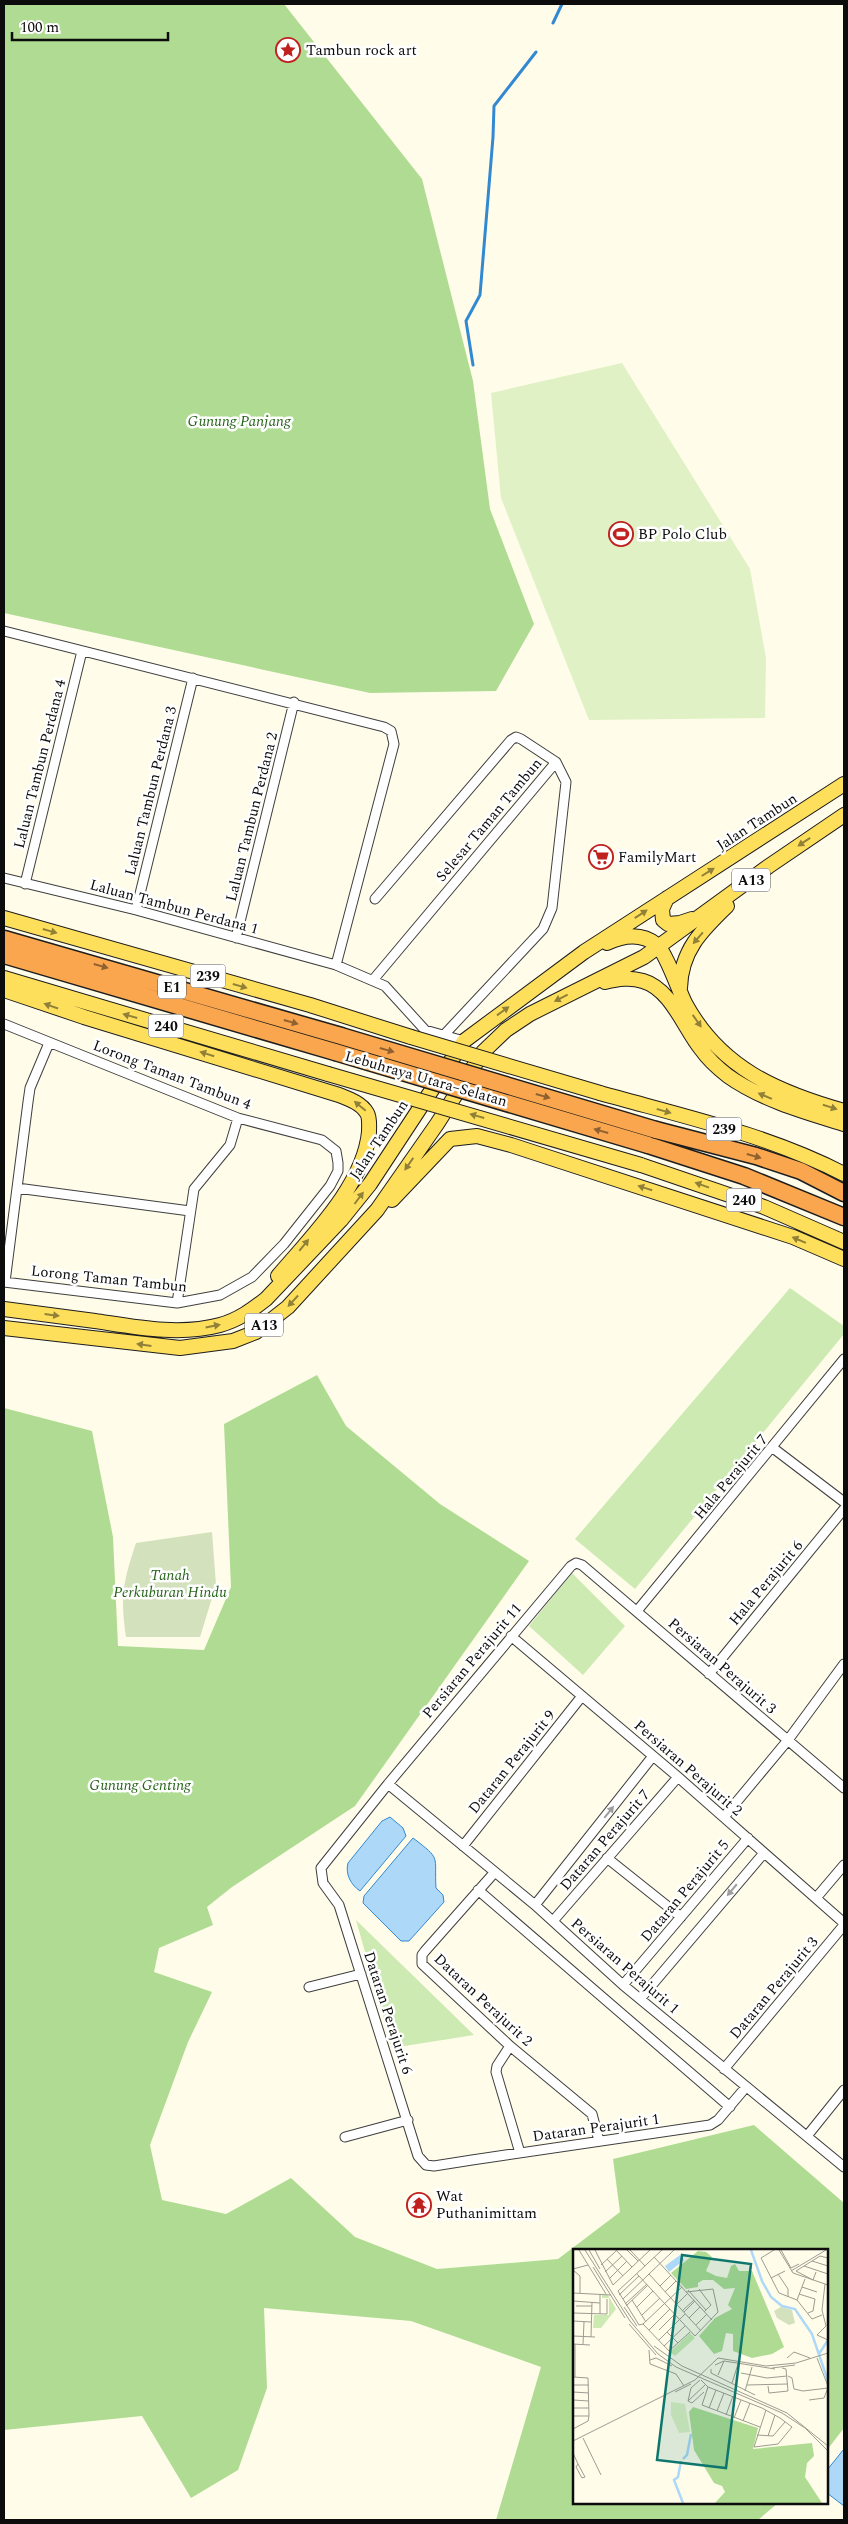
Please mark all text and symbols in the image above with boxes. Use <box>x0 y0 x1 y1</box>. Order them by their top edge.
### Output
scale bar <box>12 10 169 42</box>
text: 100 m <box>20 16 59 39</box>
place icon: Tambun rock art <box>275 37 301 63</box>
place label: Tambun rock art <box>306 39 417 62</box>
park label: Gunung Panjang <box>187 410 292 433</box>
sports icon: BP Polo Club <box>608 521 634 547</box>
place label: BP Polo Club <box>638 523 727 546</box>
street label: Laluan Tambun Perdana 4 <box>8 676 72 851</box>
street label: Laluan Tambun Perdana 3 <box>119 703 183 878</box>
street label: Laluan Tambun Perdana 2 <box>220 730 284 904</box>
street label: Selesar Taman Tambun <box>430 753 548 887</box>
street label: Jalan Tambun <box>712 787 802 857</box>
one-way arrow <box>798 838 811 847</box>
supermarket icon: FamilyMart <box>588 844 614 870</box>
place label: FamilyMart <box>618 846 696 869</box>
one-way arrow <box>702 868 715 877</box>
road number: A13 <box>732 868 770 892</box>
street label: Laluan Tambun Perdana 1 <box>87 873 261 941</box>
one-way arrow <box>635 910 648 919</box>
one-way arrow <box>43 928 58 936</box>
one-way arrow <box>693 932 704 944</box>
one-way arrow <box>94 962 109 970</box>
road number: 239 <box>190 964 226 988</box>
road number: E1 <box>158 976 186 999</box>
one-way arrow <box>233 982 248 990</box>
one-way arrow <box>554 994 568 1002</box>
one-way arrow <box>44 1002 59 1010</box>
one-way arrow <box>496 1006 510 1016</box>
one-way arrow <box>123 1011 138 1019</box>
road number: 240 <box>148 1014 184 1038</box>
one-way arrow <box>692 1014 702 1028</box>
one-way arrow <box>283 1018 298 1026</box>
street label: Lorong Taman Tambun 4 <box>89 1034 255 1116</box>
street label: Lebuhraya Utara–Selatan <box>342 1045 510 1113</box>
one-way arrow <box>380 1047 395 1055</box>
one-way arrow <box>199 1050 214 1057</box>
one-way arrow <box>758 1091 772 1099</box>
one-way arrow <box>536 1093 551 1101</box>
street label: Jalan Tambun <box>344 1095 414 1185</box>
one-way arrow <box>353 1101 366 1112</box>
one-way arrow <box>823 1103 838 1111</box>
one-way arrow <box>657 1107 672 1115</box>
one-way arrow <box>469 1112 484 1120</box>
road number: 239 <box>706 1118 742 1140</box>
one-way arrow <box>593 1126 608 1134</box>
one-way arrow <box>747 1152 762 1160</box>
one-way arrow <box>404 1157 415 1170</box>
one-way arrow <box>694 1181 709 1189</box>
one-way arrow <box>638 1184 653 1191</box>
road number: 240 <box>726 1188 762 1212</box>
one-way arrow <box>353 1192 364 1205</box>
one-way arrow <box>792 1235 806 1243</box>
one-way arrow <box>298 1239 309 1252</box>
street label: Lorong Taman Tambun <box>30 1259 188 1299</box>
one-way arrow <box>287 1294 299 1306</box>
one-way arrow <box>44 1311 60 1319</box>
road number: A13 <box>245 1314 283 1336</box>
one-way arrow <box>206 1322 221 1330</box>
one-way arrow <box>136 1341 152 1349</box>
street label: Hala Perajurit 7 <box>688 1429 774 1525</box>
street label: Hala Perajurit 6 <box>723 1535 809 1631</box>
park label: Tanah Perkuburan Hindu <box>113 1564 227 1604</box>
street label: Persiaran Perajurit 11 <box>417 1598 527 1724</box>
street label: Persiaran Perajurit 3 <box>663 1612 782 1720</box>
street label: Dataran Perajurit 9 <box>463 1705 561 1819</box>
street label: Persiaran Perajurit 2 <box>629 1714 747 1822</box>
park label: Gunung Genting <box>89 1774 192 1797</box>
street label: Dataran Perajurit 7 <box>554 1784 656 1896</box>
one-way arrow <box>604 1805 614 1819</box>
street label: Dataran Perajurit 5 <box>635 1835 735 1947</box>
one-way arrow <box>727 1883 738 1896</box>
street label: Persiaran Perajurit 1 <box>566 1912 684 2020</box>
street label: Dataran Perajurit 3 <box>724 1931 824 2044</box>
street label: Dataran Perajurit 2 <box>428 1948 538 2052</box>
street label: Dataran Perajurit 6 <box>357 1949 419 2078</box>
street label: Dataran Perajurit 1 <box>531 2108 661 2148</box>
place label: Wat Puthanimittam <box>436 2185 537 2225</box>
temple icon: Wat Puthanimittam <box>406 2192 432 2218</box>
inset map <box>573 2249 828 2504</box>

